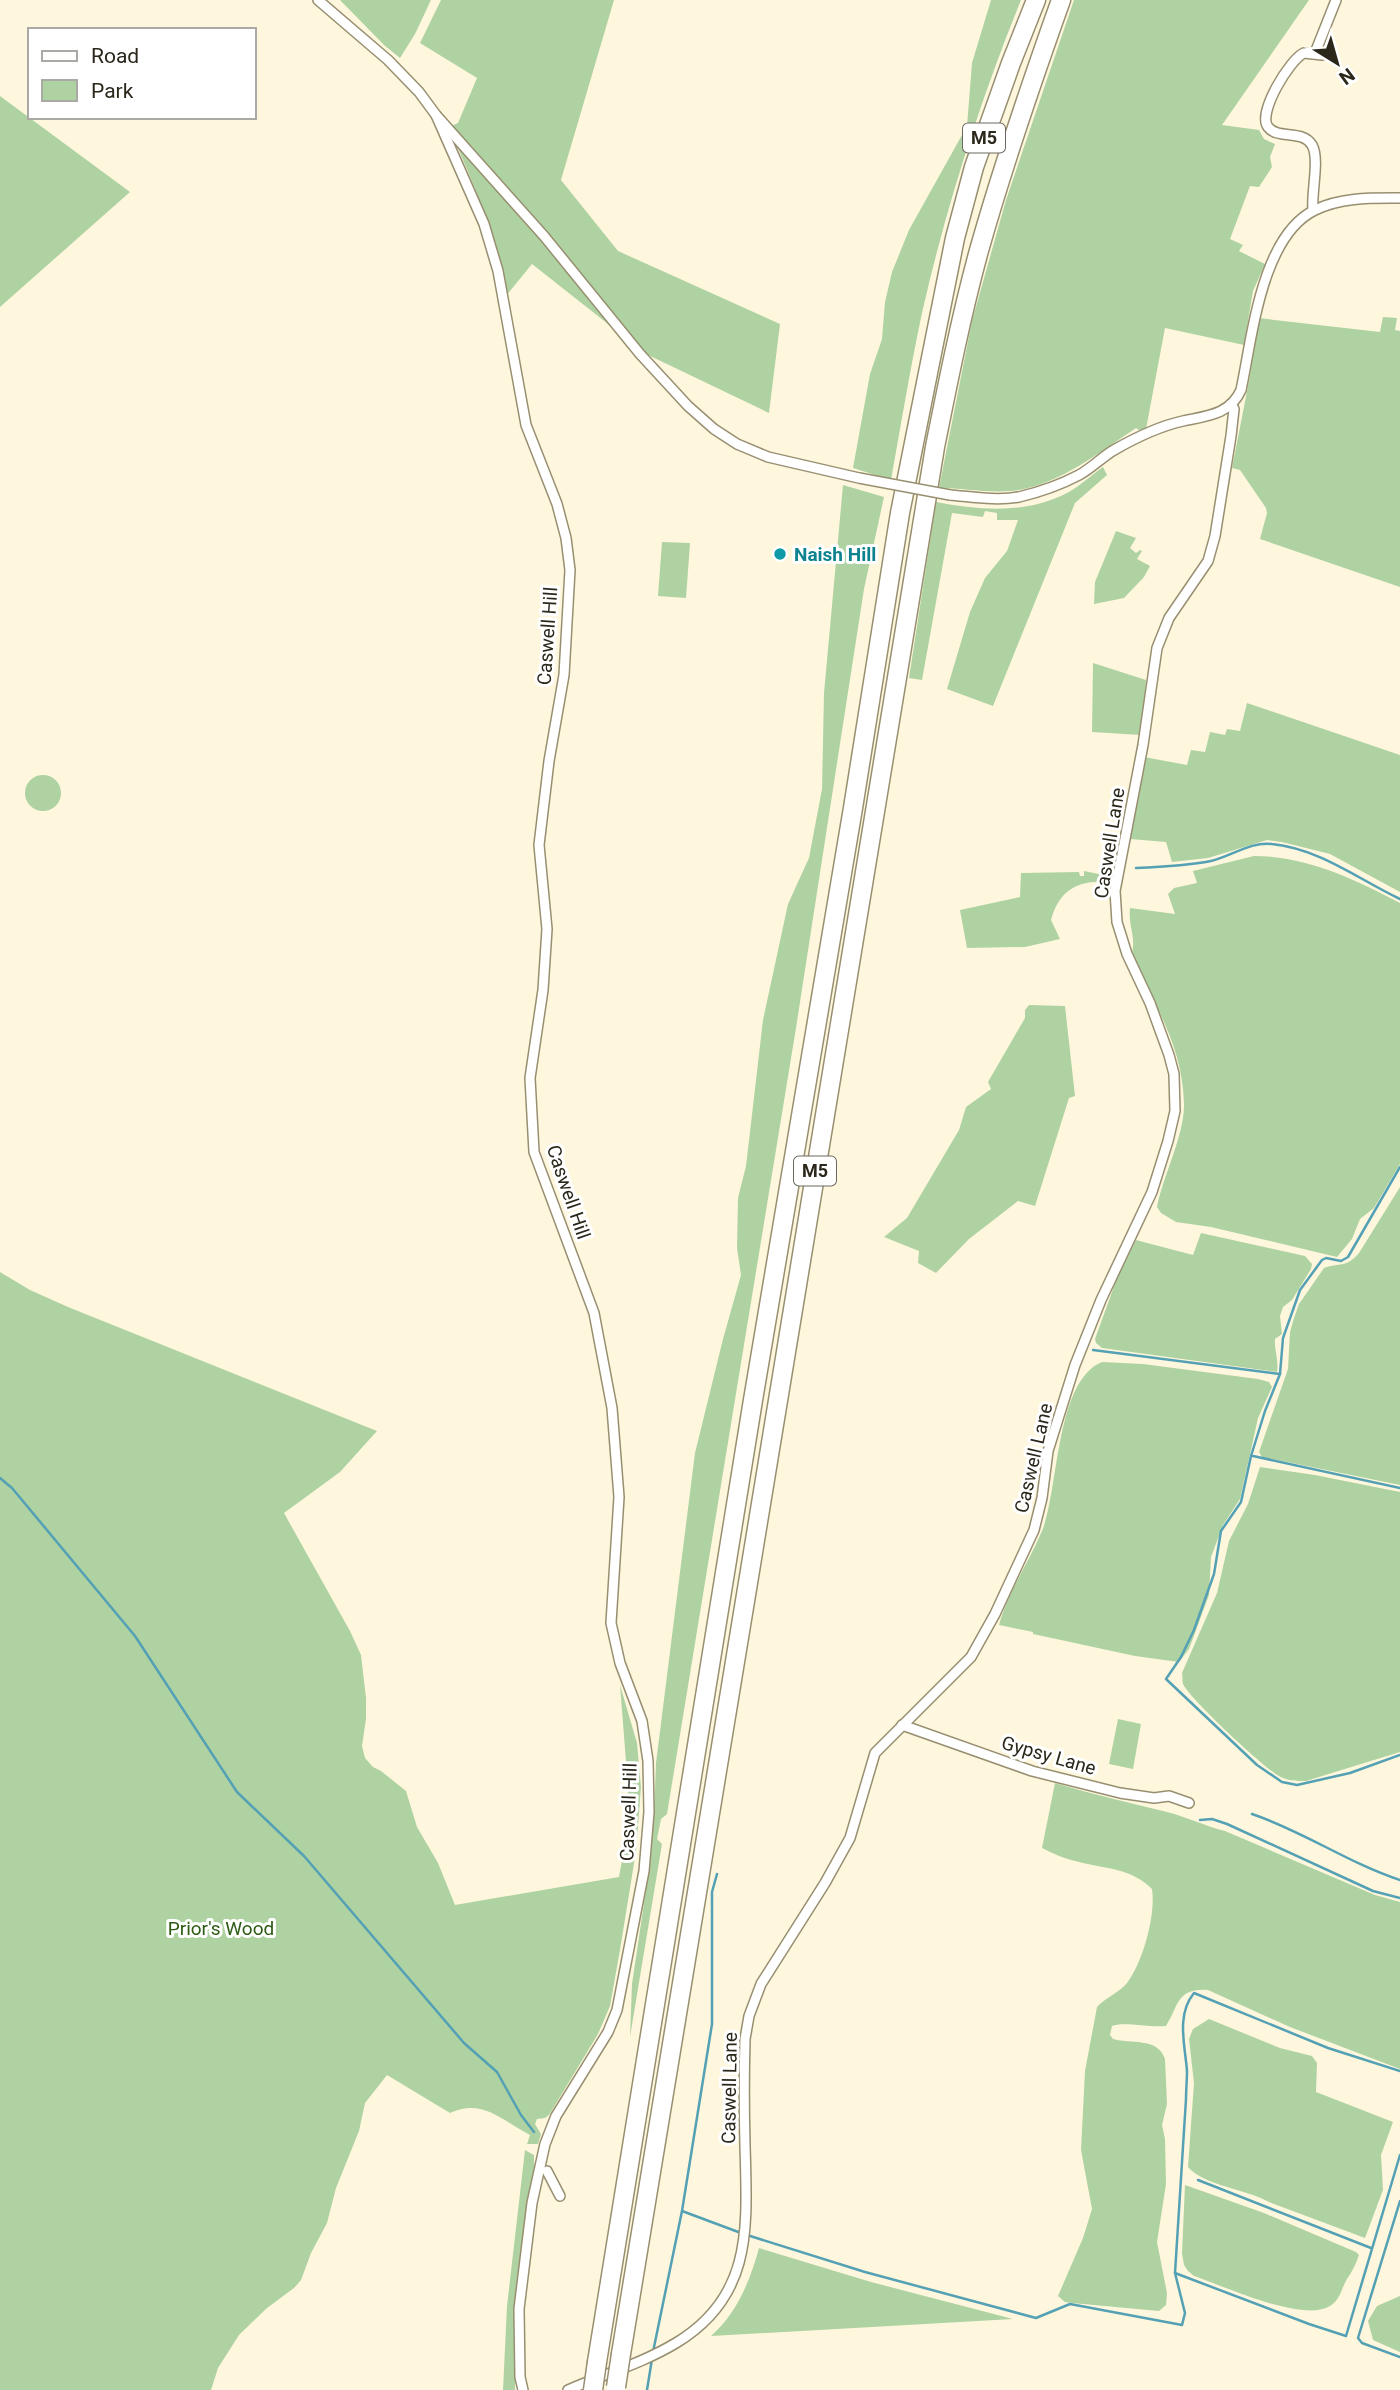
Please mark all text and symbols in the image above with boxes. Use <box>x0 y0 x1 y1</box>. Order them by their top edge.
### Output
legend <box>28 28 256 119</box>
north arrow <box>1302 28 1372 98</box>
text: Road <box>91 44 139 68</box>
text: N <box>1335 63 1359 89</box>
text: Park <box>91 79 134 103</box>
road number: M5 <box>963 124 1005 153</box>
place label: Naish Hill <box>794 543 876 566</box>
marker: Naish Hill <box>772 546 788 562</box>
street label: Caswell Hill <box>533 586 562 686</box>
street label: Caswell Lane <box>1089 786 1130 900</box>
street label: Caswell Hill <box>542 1142 595 1242</box>
road number: M5 <box>794 1156 836 1186</box>
street label: Caswell Lane <box>1010 1401 1057 1515</box>
street label: Gypsy Lane <box>999 1731 1099 1780</box>
street label: Caswell Hill <box>615 1763 642 1862</box>
park label: Prior's Wood <box>168 1917 274 1940</box>
street label: Caswell Lane <box>717 2032 742 2144</box>

